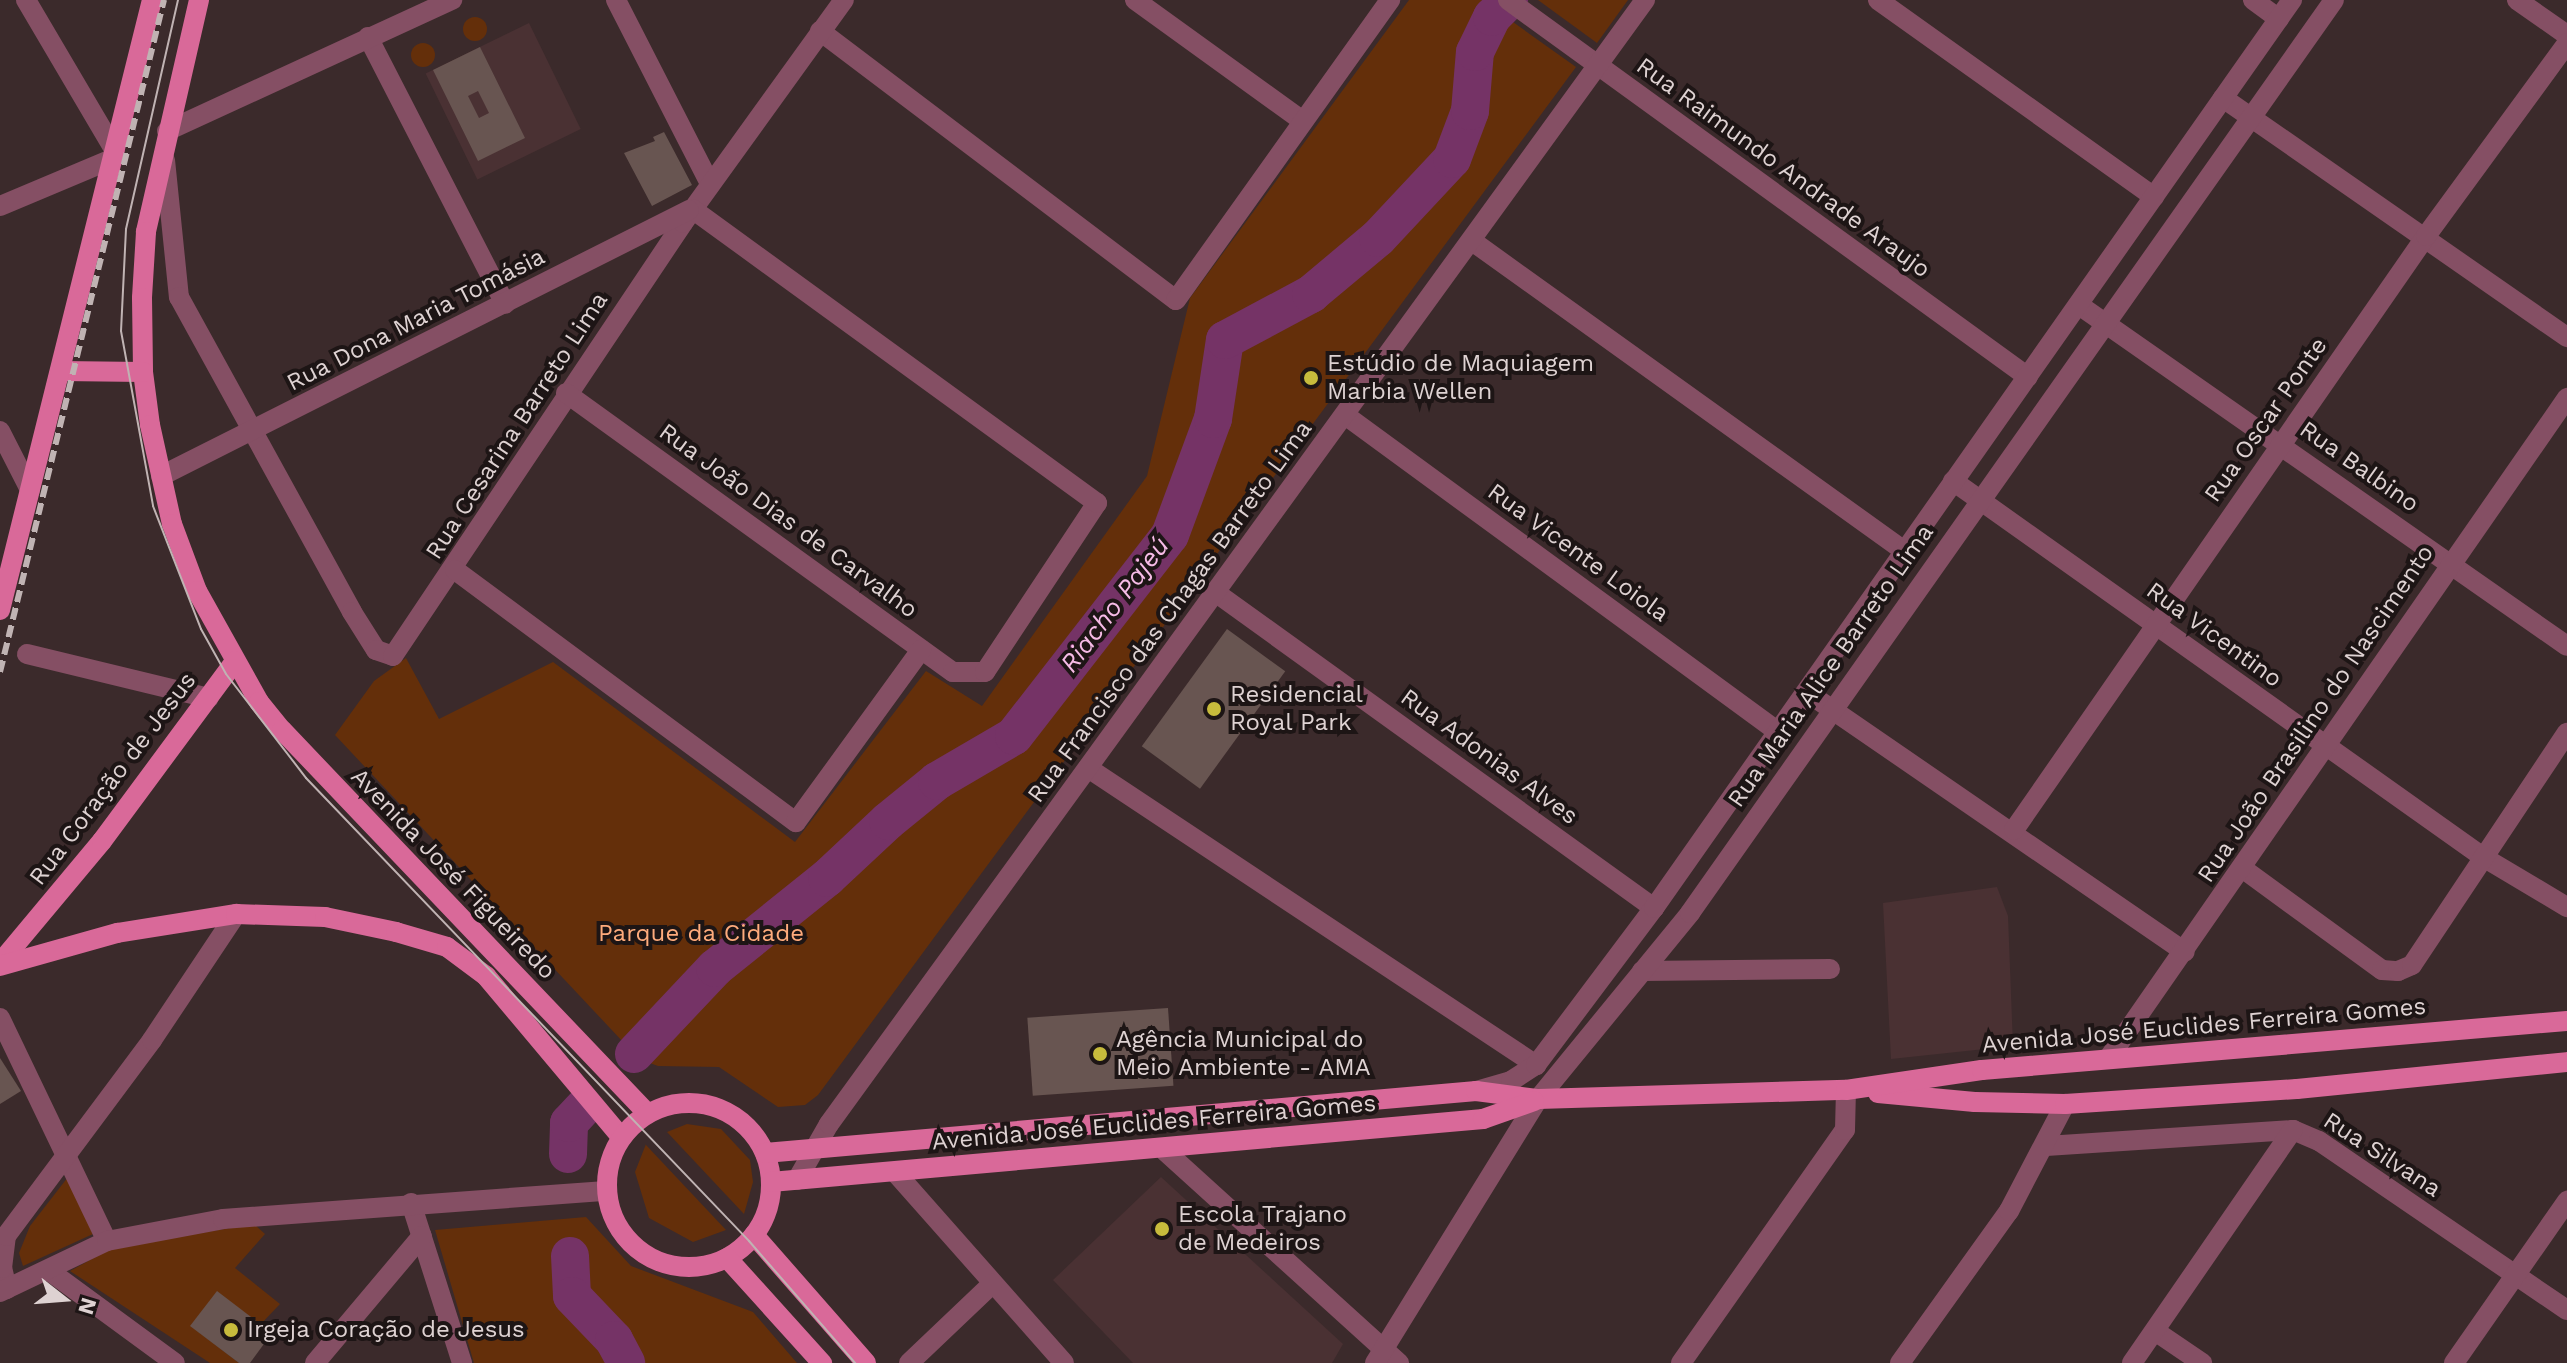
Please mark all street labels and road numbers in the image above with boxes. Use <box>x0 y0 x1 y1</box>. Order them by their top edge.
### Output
street label: Rua Raimundo Andrade Araujo <box>1629 51 1937 285</box>
street label: Rua Dona Maria Tomásia <box>281 242 551 398</box>
street label: Rua Cesarina Barreto Lima <box>420 287 614 565</box>
street label: Rua Oscar Ponte <box>2198 332 2334 508</box>
street label: Rua Francisco das Chagas Barreto Lima <box>1021 415 1319 809</box>
street label: Rua Balbino <box>2294 415 2424 519</box>
street label: Rua João Dias de Carvalho <box>653 417 923 625</box>
street label: Rua Vicente Loiola <box>1481 477 1675 629</box>
street label: Rua Maria Alice Barreto Lima <box>1721 518 1941 814</box>
street label: Rua João Brasilino do Nascimento <box>2192 539 2440 889</box>
street label: Rua Vicentino <box>2140 576 2288 694</box>
street label: Rua Coração de Jesus <box>23 666 203 892</box>
street label: Rua Adonias Alves <box>1394 682 1584 832</box>
street label: Avenida José Figueiredo <box>344 762 562 986</box>
street label: Avenida José Euclides Ferreira Gomes <box>1980 992 2428 1060</box>
street label: Avenida José Euclides Ferreira Gomes <box>930 1089 1378 1157</box>
street label: Rua Silvana <box>2318 1106 2446 1204</box>

